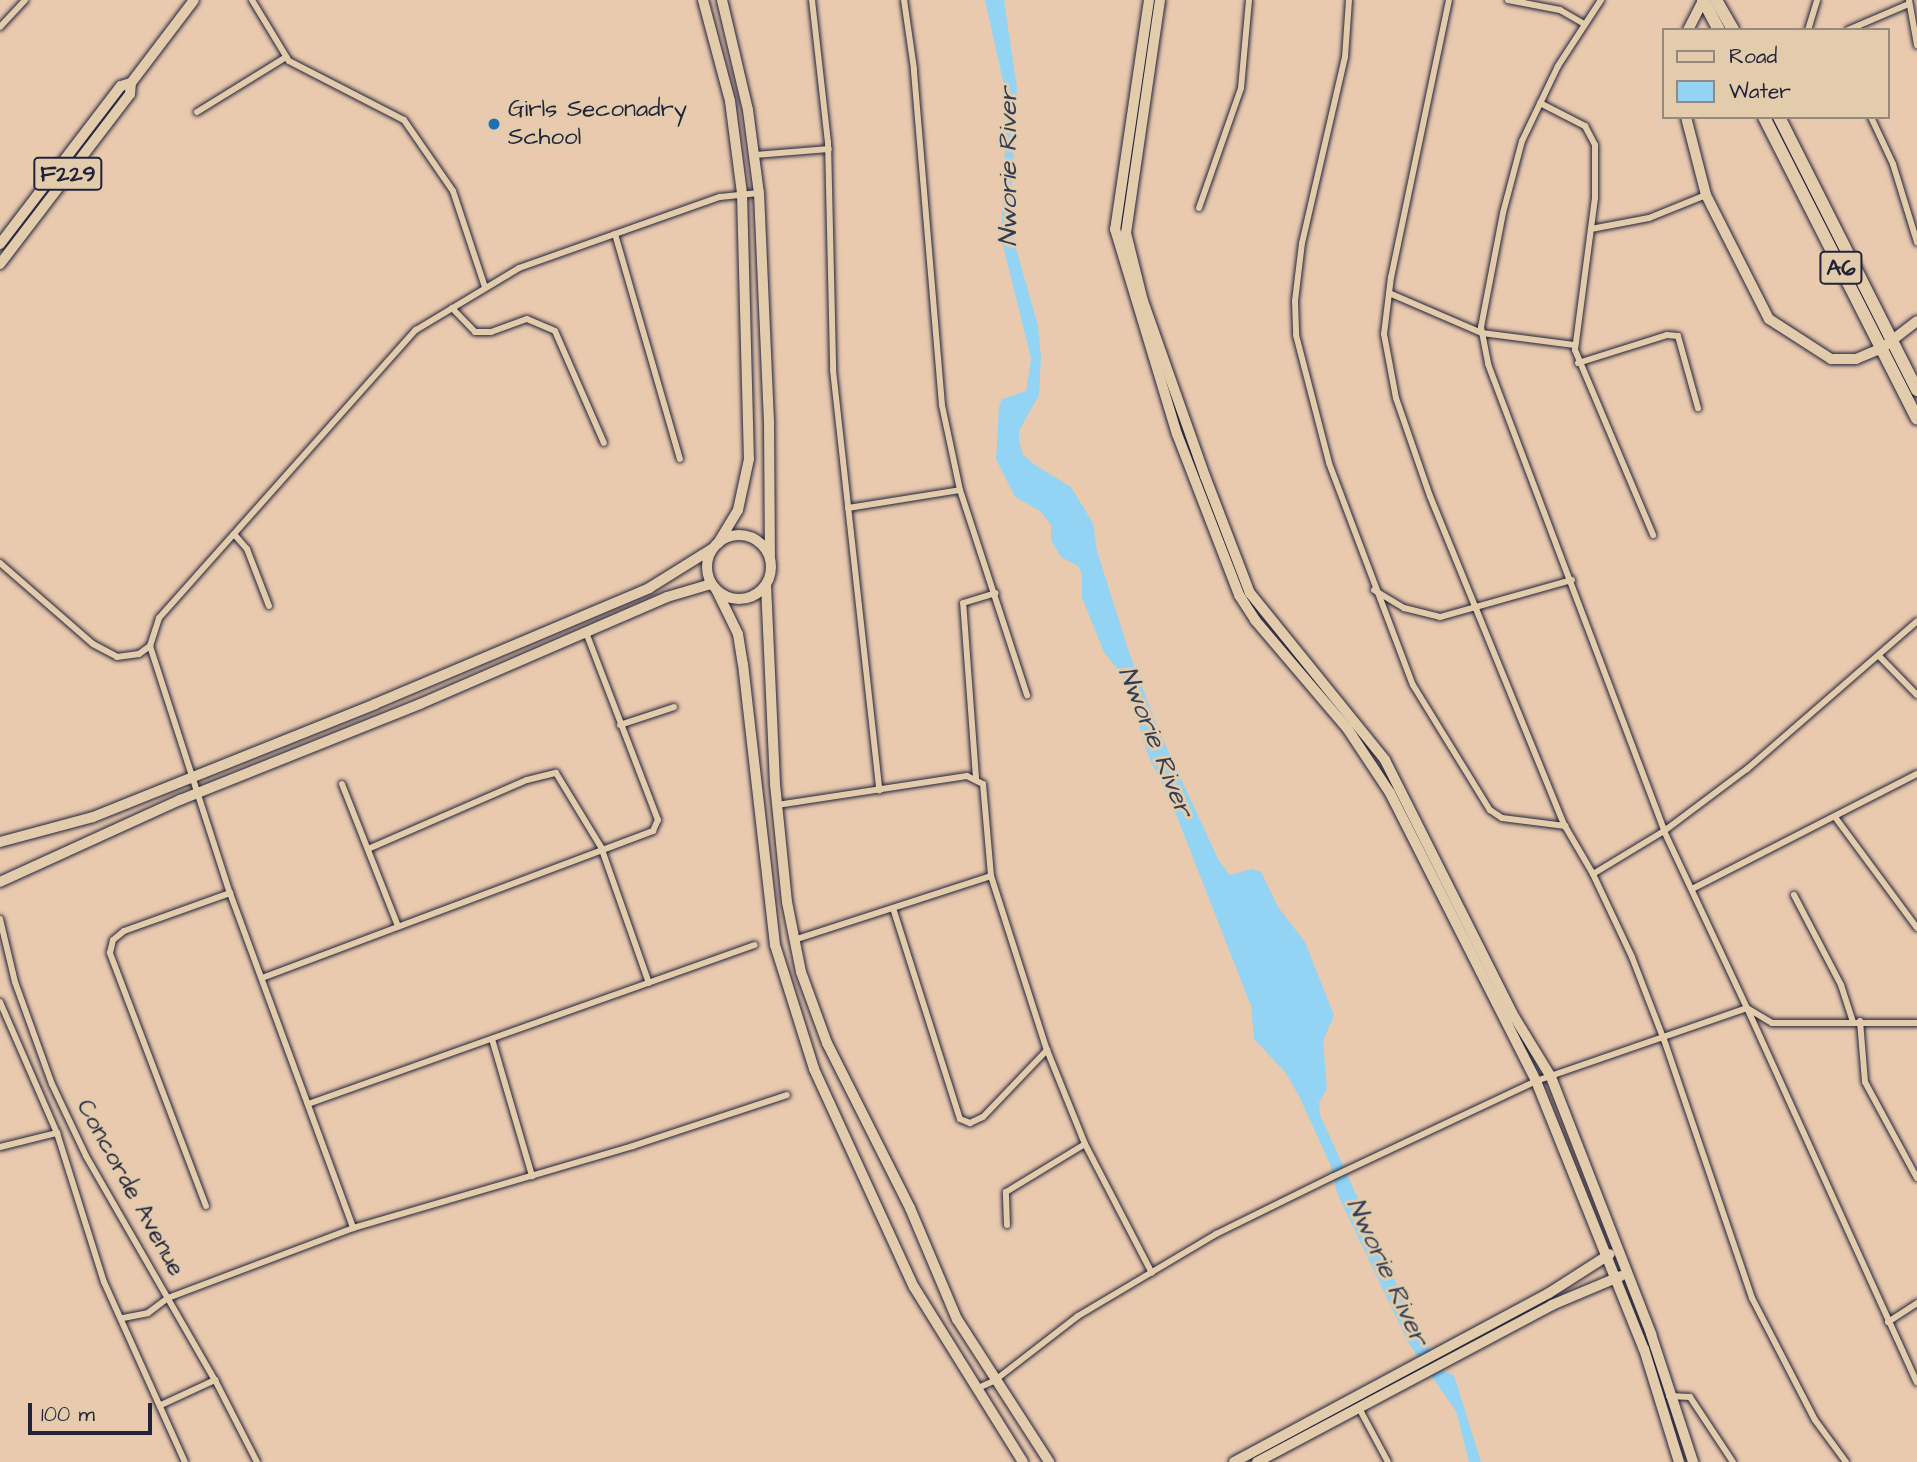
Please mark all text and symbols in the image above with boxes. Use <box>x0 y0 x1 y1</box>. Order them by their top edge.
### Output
legend <box>1661 28 1889 119</box>
text: Road <box>1729 42 1777 71</box>
text: Water <box>1729 77 1791 106</box>
water label: Nworie River <box>993 87 1025 247</box>
place label: Girls Seconadry School <box>508 96 687 152</box>
marker: Girls Seconadry School <box>486 116 502 132</box>
road number: F229 <box>33 154 103 194</box>
road number: A6 <box>1818 248 1864 288</box>
water label: Nworie River <box>1111 662 1199 822</box>
street label: Concorde Avenue <box>70 1095 190 1281</box>
water label: Nworie River <box>1339 1193 1435 1351</box>
scale bar <box>32 1388 156 1432</box>
text: 100 m <box>41 1400 95 1429</box>

